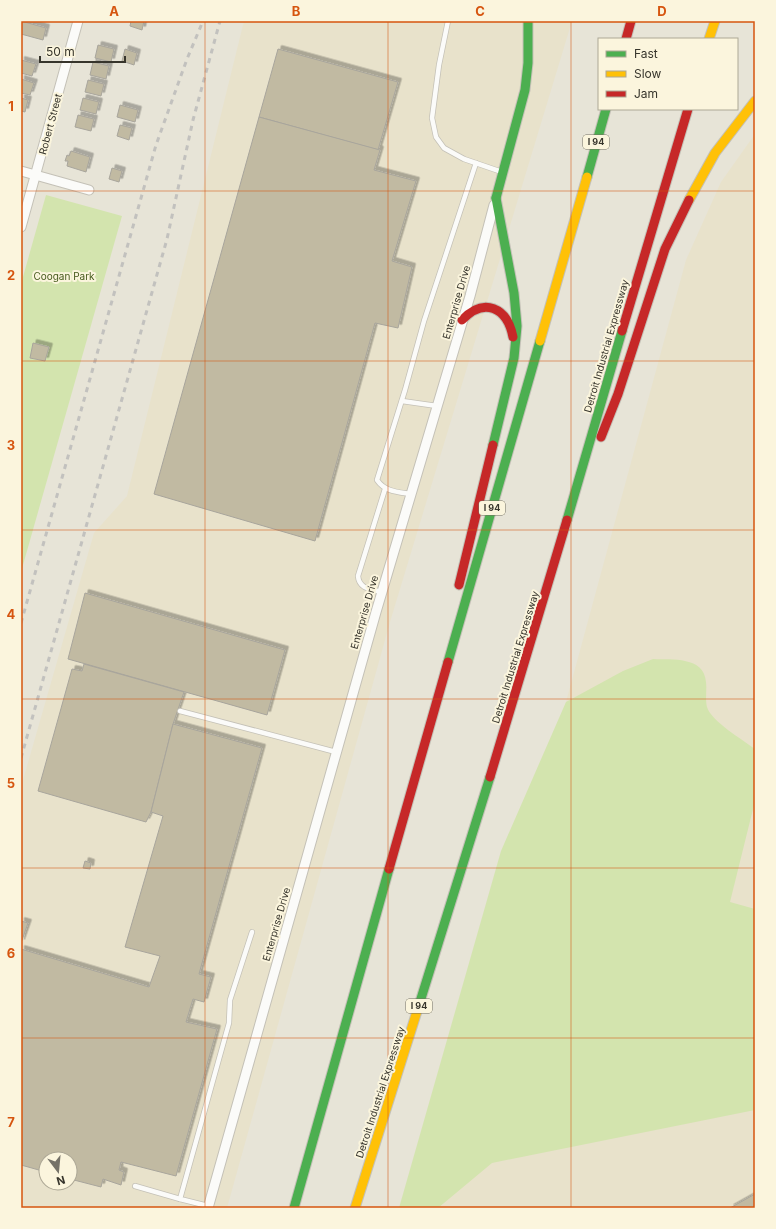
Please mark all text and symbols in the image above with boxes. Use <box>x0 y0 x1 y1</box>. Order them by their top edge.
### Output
text: A <box>109 3 119 19</box>
text: B <box>292 3 301 19</box>
text: C <box>475 3 485 19</box>
text: D <box>657 3 667 19</box>
scale bar <box>40 38 125 64</box>
legend <box>598 38 738 110</box>
text: 50 m <box>46 44 75 59</box>
text: Fast <box>634 46 658 61</box>
text: Slow <box>634 66 662 81</box>
text: Jam <box>634 86 658 101</box>
street label: Robert Street <box>36 92 64 156</box>
text: 1 <box>8 98 14 114</box>
road number: I 94 <box>583 135 609 149</box>
street label: Enterprise Drive <box>440 264 472 340</box>
text: 2 <box>7 267 15 283</box>
park label: Coogan Park <box>33 270 95 282</box>
street label: Detroit Industrial Expressway <box>581 278 631 414</box>
text: 3 <box>7 437 15 453</box>
road number: I 94 <box>479 501 505 515</box>
street label: Enterprise Drive <box>348 574 380 650</box>
street label: Detroit Industrial Expressway <box>489 589 541 725</box>
text: 4 <box>7 606 16 622</box>
text: 5 <box>7 775 15 791</box>
street label: Enterprise Drive <box>260 886 292 962</box>
text: 6 <box>7 945 15 961</box>
road number: I 94 <box>406 999 432 1013</box>
street label: Detroit Industrial Expressway <box>353 1024 407 1159</box>
text: 7 <box>7 1114 15 1130</box>
north arrow <box>38 1151 78 1191</box>
text: N <box>55 1173 67 1188</box>

